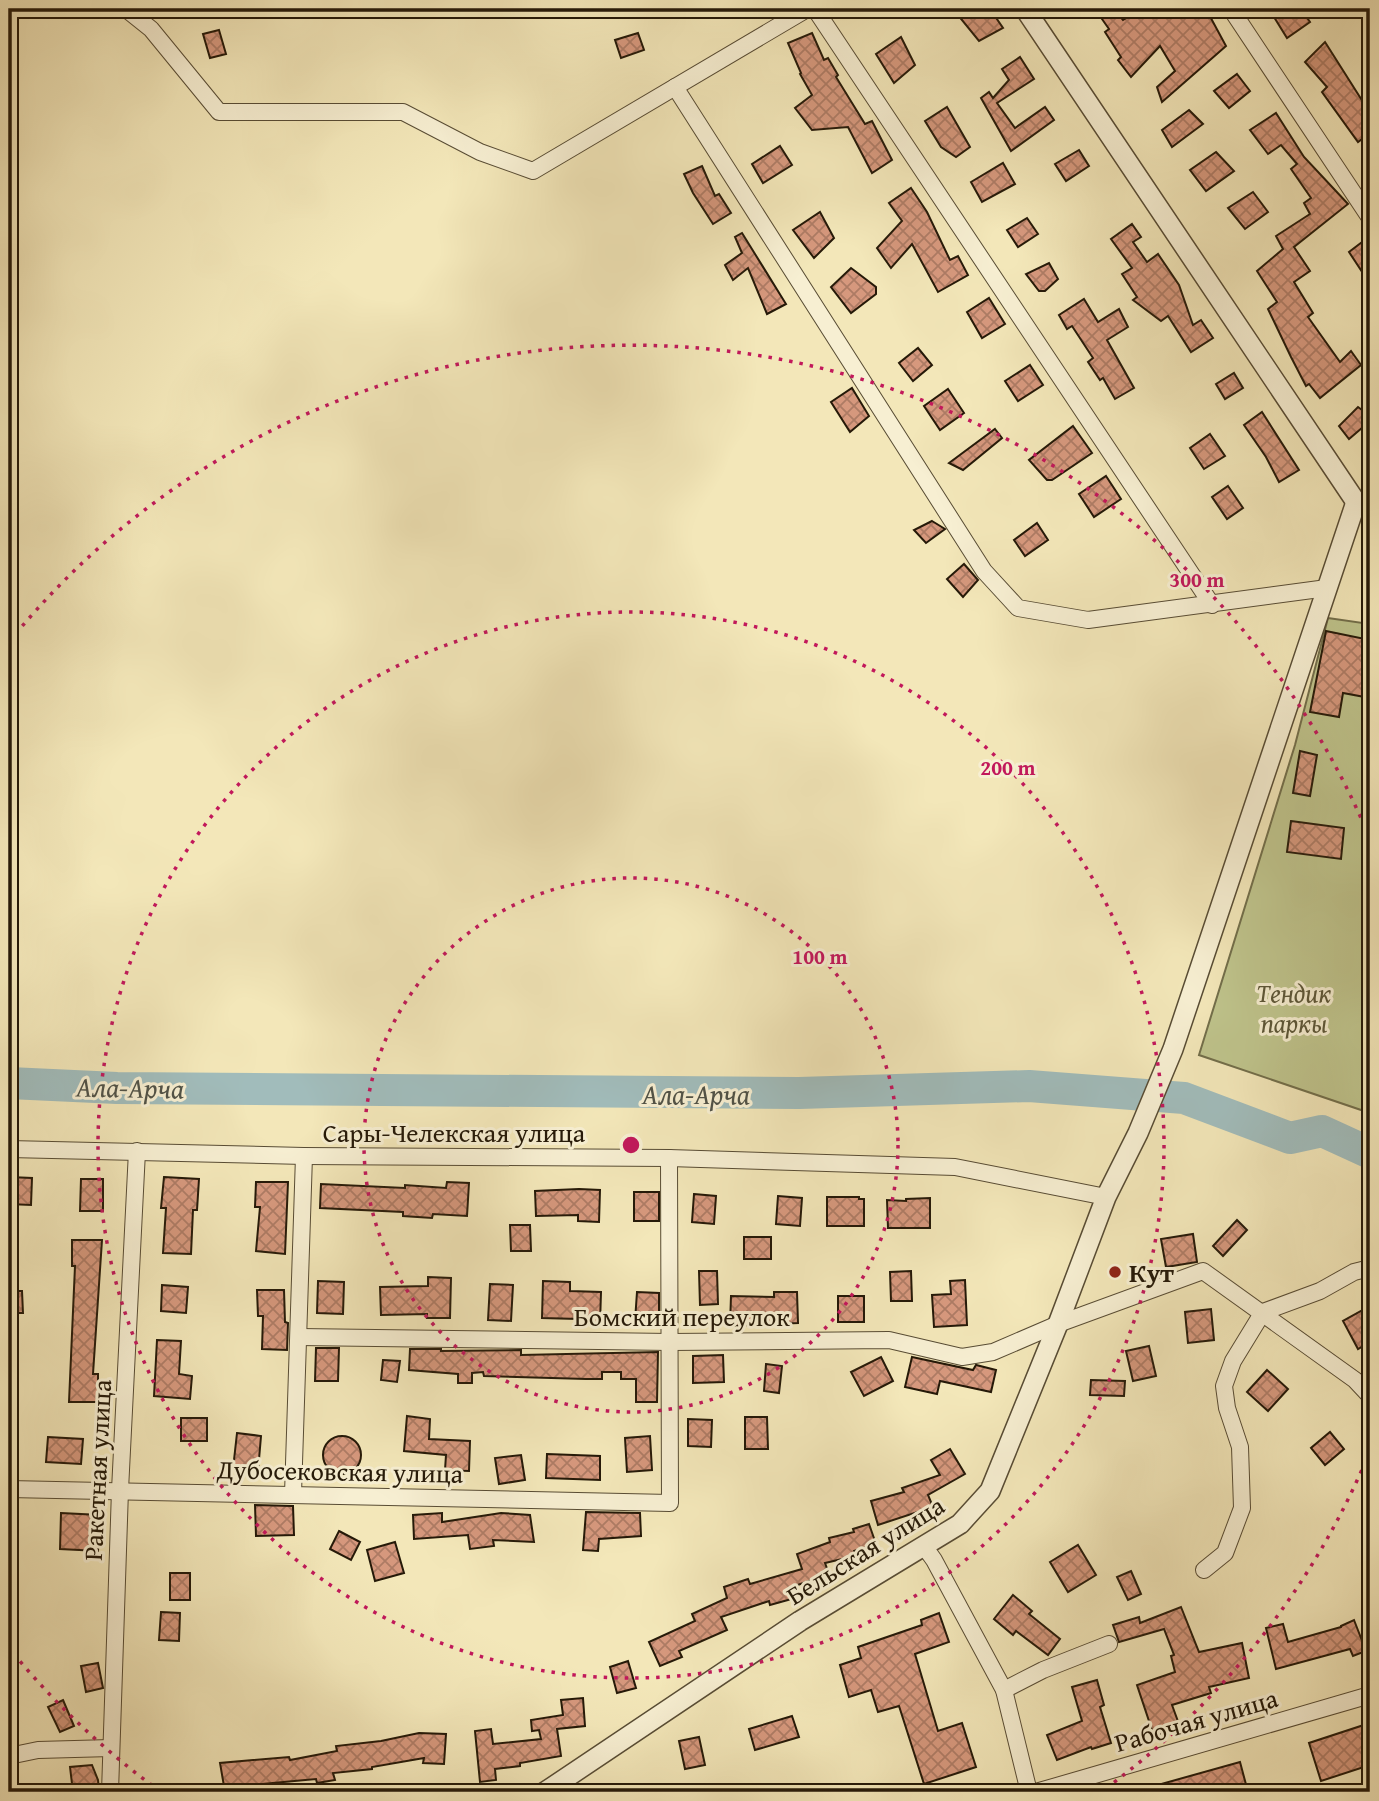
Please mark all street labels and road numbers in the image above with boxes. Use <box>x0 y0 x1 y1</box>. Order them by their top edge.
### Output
street label: Сары-Челекская улица <box>323 1113 586 1152</box>
street label: Бомский переулок <box>574 1297 790 1336</box>
street label: Ракетная улица <box>73 1378 121 1562</box>
street label: Дубосековская улица <box>216 1449 464 1493</box>
street label: Бельская улица <box>778 1485 952 1614</box>
street label: Рабочая улица <box>1110 1678 1283 1762</box>

